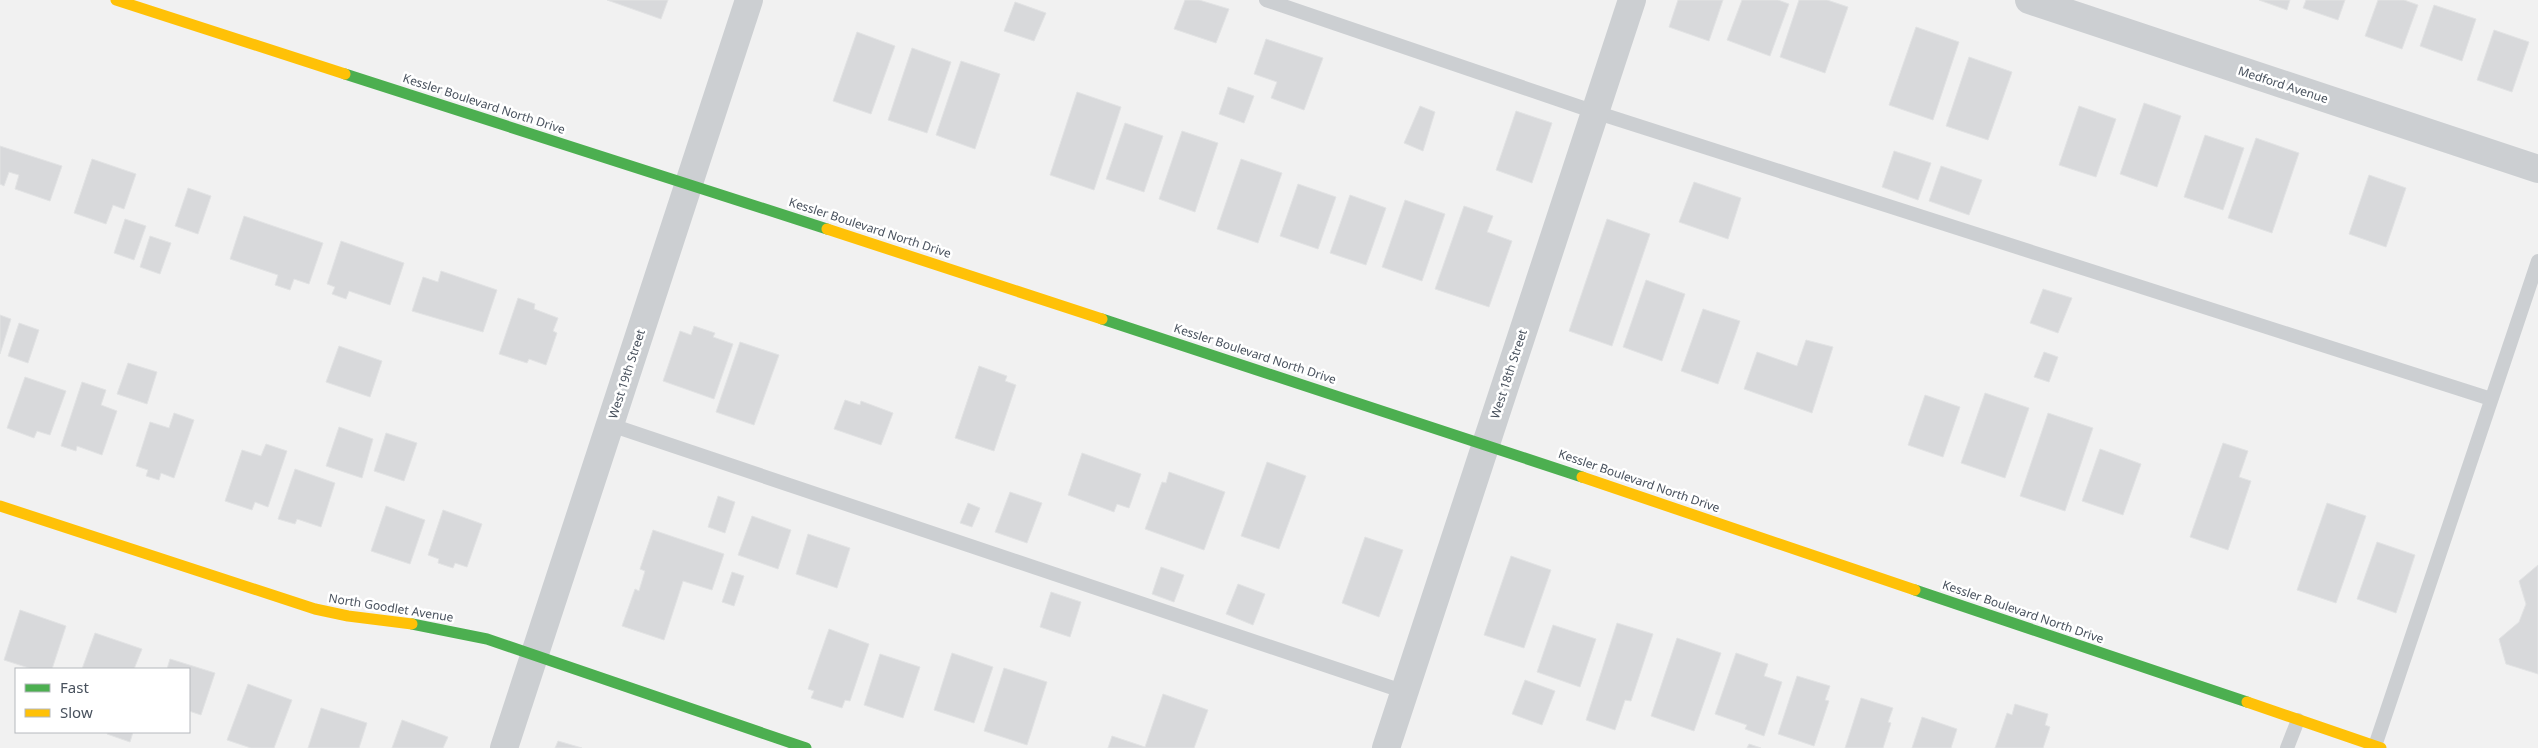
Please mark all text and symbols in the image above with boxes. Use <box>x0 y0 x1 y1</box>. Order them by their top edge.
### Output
street label: Medford Avenue <box>2236 62 2331 107</box>
street label: Kessler Boulevard North Drive <box>401 69 568 138</box>
street label: Kessler Boulevard North Drive <box>787 193 954 262</box>
street label: Kessler Boulevard North Drive <box>1172 319 1339 388</box>
street label: West 19th Street <box>604 326 649 421</box>
street label: West 18th Street <box>1486 326 1531 421</box>
street label: Kessler Boulevard North Drive <box>1556 445 1722 516</box>
street label: Kessler Boulevard North Drive <box>1940 576 2106 647</box>
street label: North Goodlet Avenue <box>327 589 455 626</box>
legend <box>15 668 190 733</box>
text: Fast <box>60 677 89 697</box>
text: Slow <box>60 702 93 722</box>

